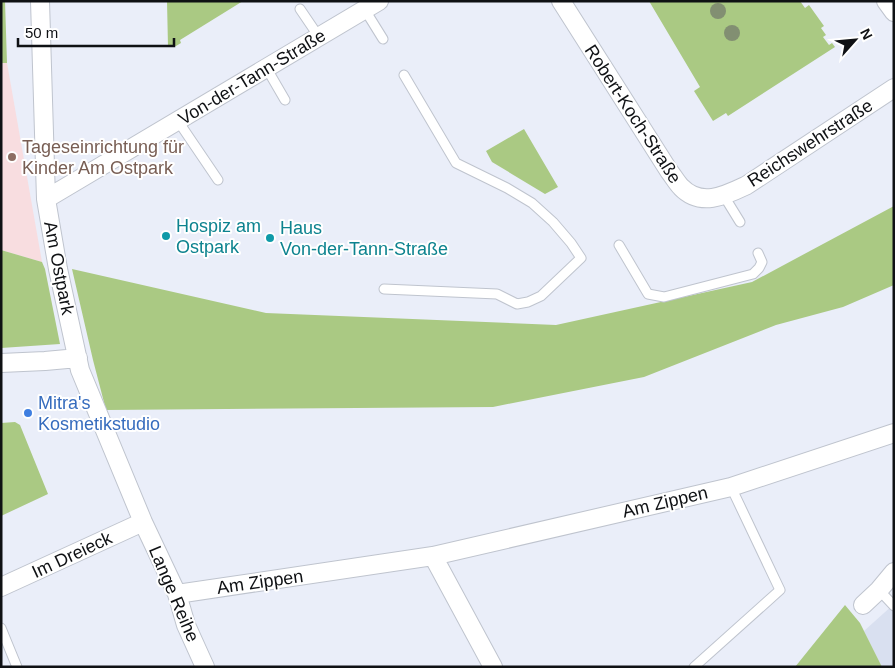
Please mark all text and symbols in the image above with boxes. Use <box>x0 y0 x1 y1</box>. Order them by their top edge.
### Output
scale bar <box>18 15 174 47</box>
north arrow <box>830 15 880 65</box>
text: 50 m <box>25 24 58 41</box>
street label: Von-der-Tann-Straße <box>175 25 329 129</box>
text: N <box>857 26 876 42</box>
street label: Robert-Koch-Straße <box>581 41 685 187</box>
street label: Reichswehrstraße <box>744 95 876 191</box>
place label: Tageseinrichtung für Kinder Am Ostpark <box>22 137 184 178</box>
marker: Tageseinrichtung für Kinder Am Ostpark <box>6 151 18 163</box>
place label: Hospiz am Ostpark <box>176 216 261 257</box>
place label: Haus Von-der-Tann-Straße <box>280 218 448 259</box>
street label: Am Ostpark <box>40 219 78 318</box>
marker: Hospiz am Ostpark <box>160 230 172 242</box>
marker: Haus Von-der-Tann-Straße <box>264 232 276 244</box>
place label: Mitra's Kosmetikstudio <box>38 393 160 434</box>
marker: Mitra's Kosmetikstudio <box>22 407 34 419</box>
street label: Am Zippen <box>620 482 710 522</box>
street label: Im Dreieck <box>29 527 116 582</box>
street label: Lange Reihe <box>145 543 203 645</box>
street label: Am Zippen <box>216 566 304 598</box>

